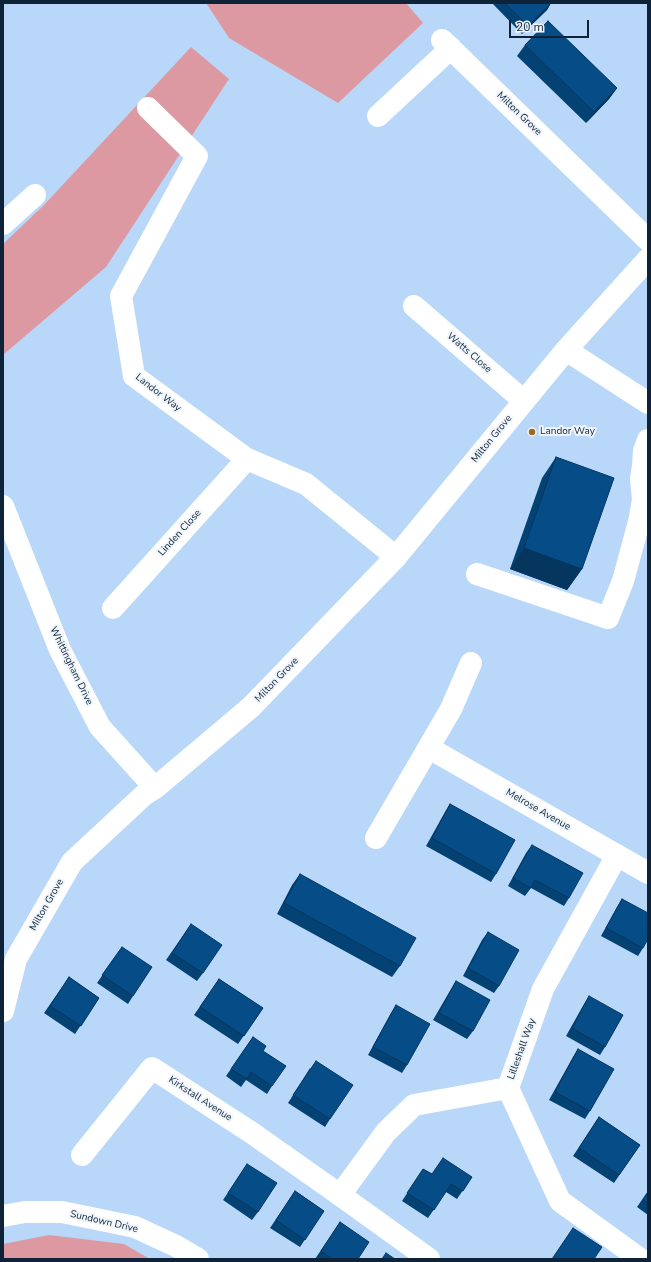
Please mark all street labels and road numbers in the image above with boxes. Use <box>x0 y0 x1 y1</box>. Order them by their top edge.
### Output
street label: Milton Grove <box>494 90 544 138</box>
street label: Watts Close <box>444 330 494 376</box>
street label: Landor Way <box>133 371 183 415</box>
street label: Milton Grove <box>469 413 515 465</box>
street label: Linden Close <box>156 507 204 559</box>
street label: Whittingham Drive <box>47 625 95 707</box>
street label: Milton Grove <box>253 655 301 705</box>
street label: Melrose Avenue <box>504 787 572 833</box>
street label: Milton Grove <box>27 877 67 933</box>
street label: Lilleshall Way <box>505 1017 539 1081</box>
street label: Kirkstall Avenue <box>166 1074 234 1124</box>
street label: Sundown Drive <box>69 1208 139 1236</box>

